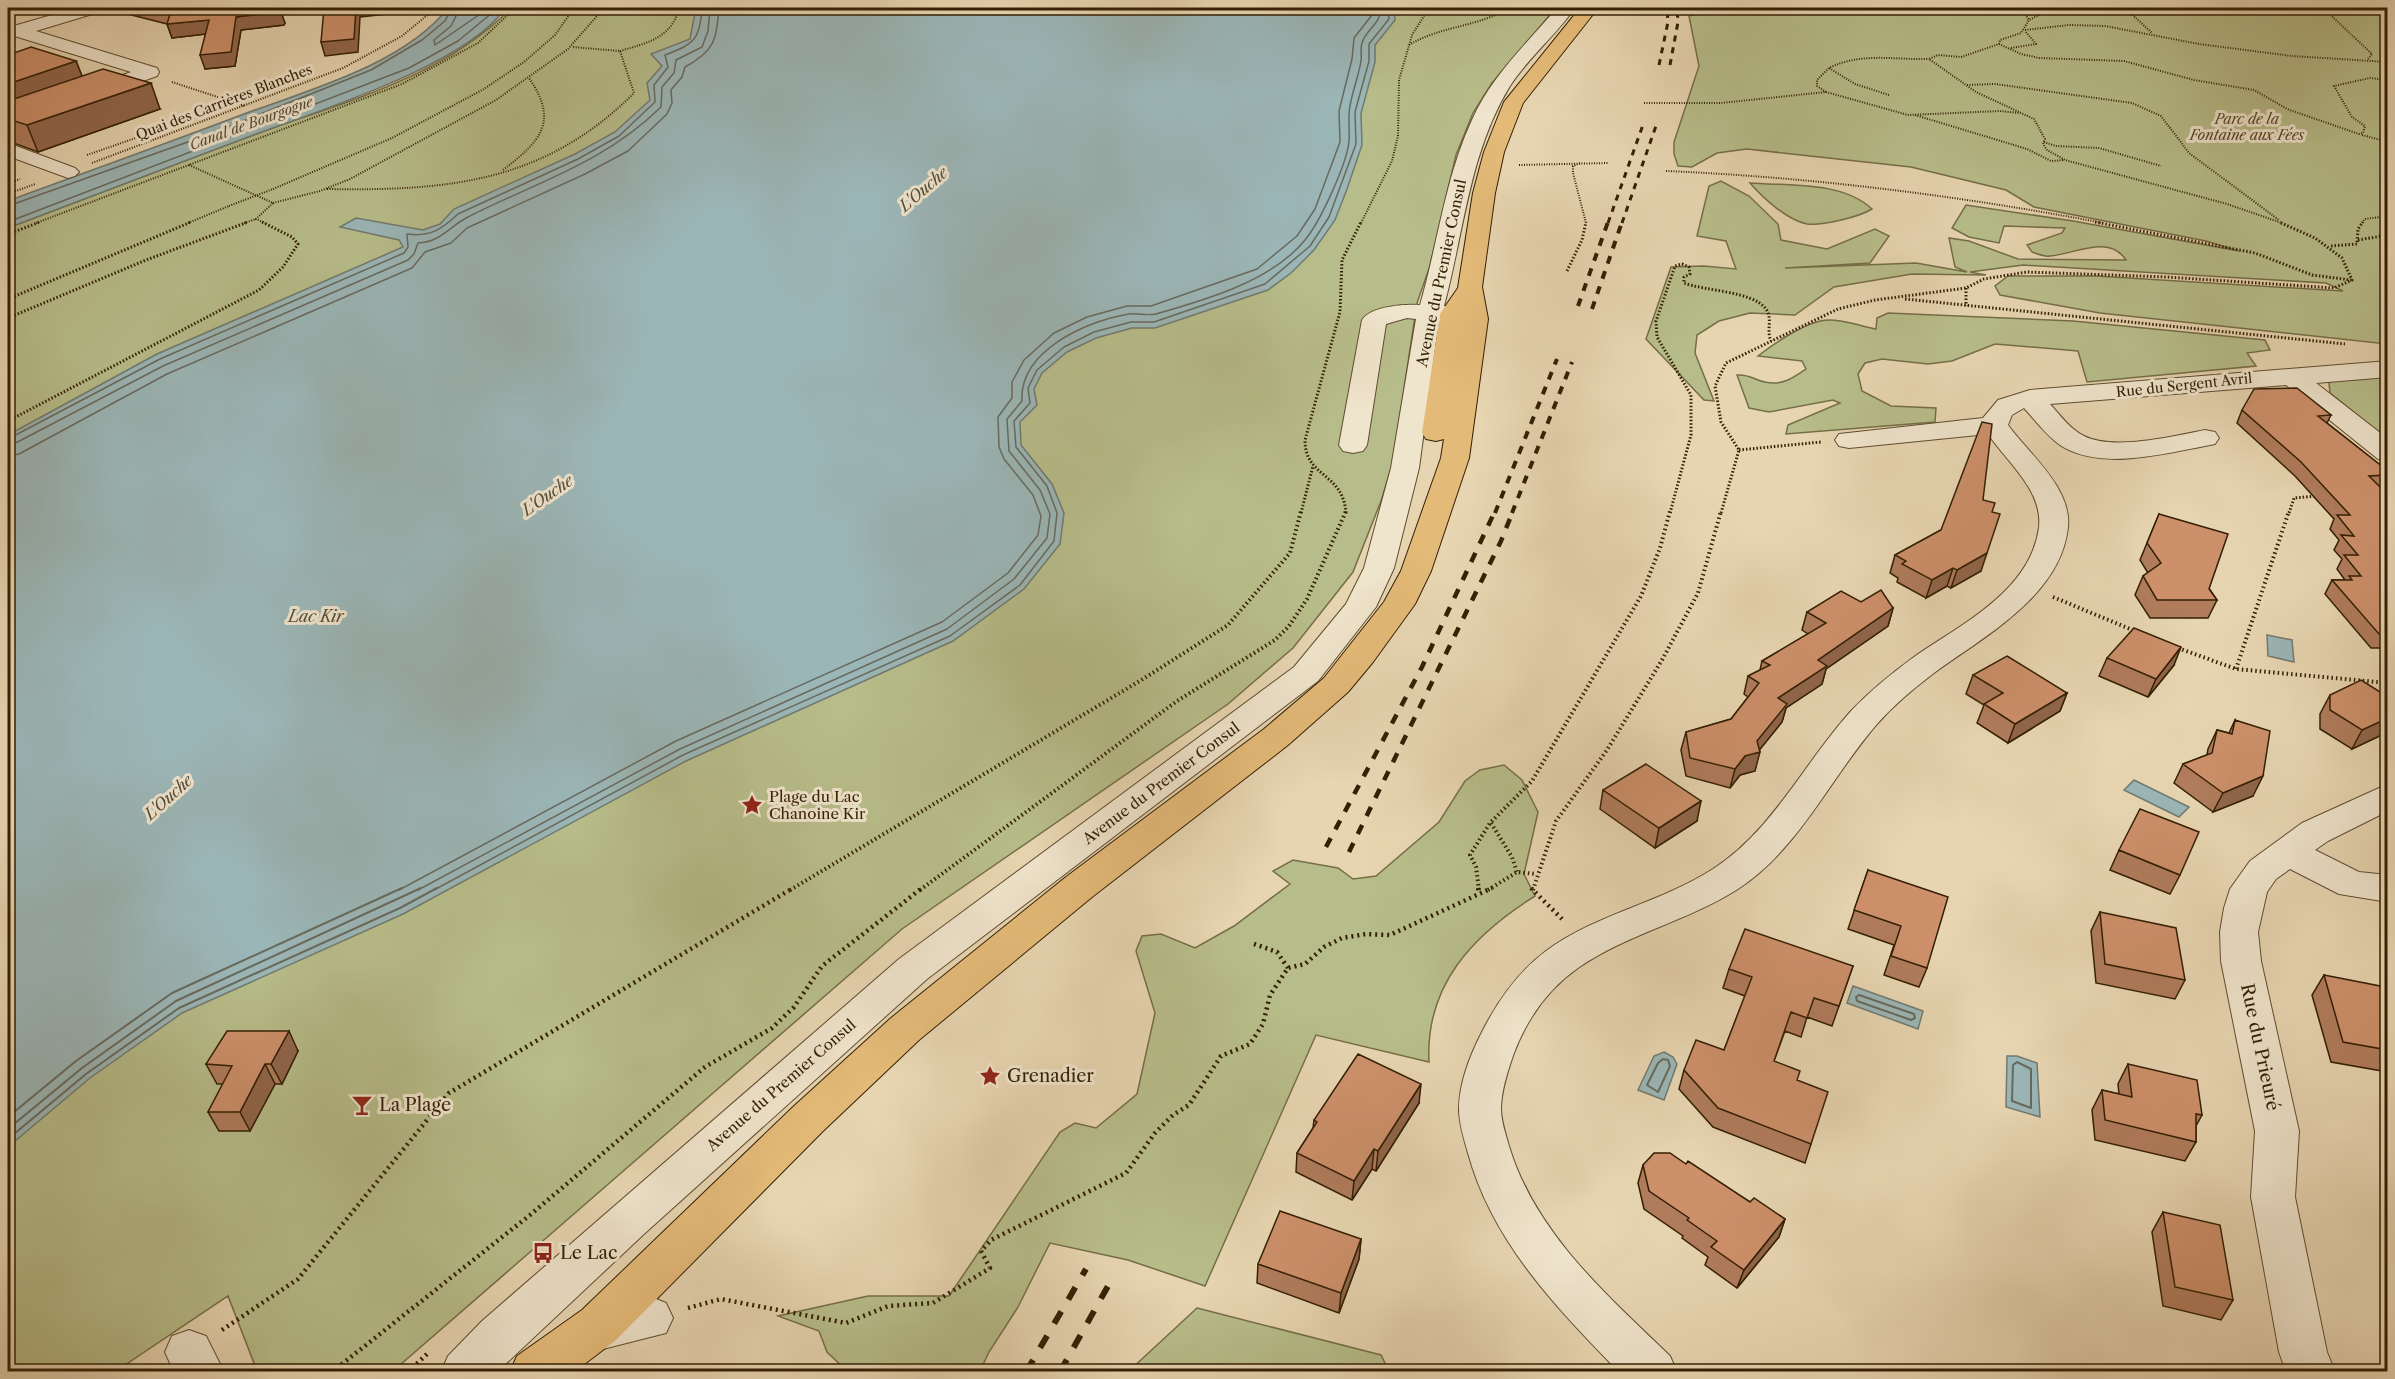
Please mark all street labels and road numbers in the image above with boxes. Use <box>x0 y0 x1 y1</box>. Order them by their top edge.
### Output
street label: Quai des Carrières Blanches <box>133 60 315 144</box>
street label: Avenue du Premier Consul <box>1412 177 1470 370</box>
street label: Rue du Sergent Avril <box>2115 369 2253 401</box>
street label: Avenue du Premier Consul <box>1078 717 1244 849</box>
street label: Rue du Prieuré <box>2236 981 2284 1113</box>
street label: Avenue du Premier Consul <box>702 1015 860 1156</box>

